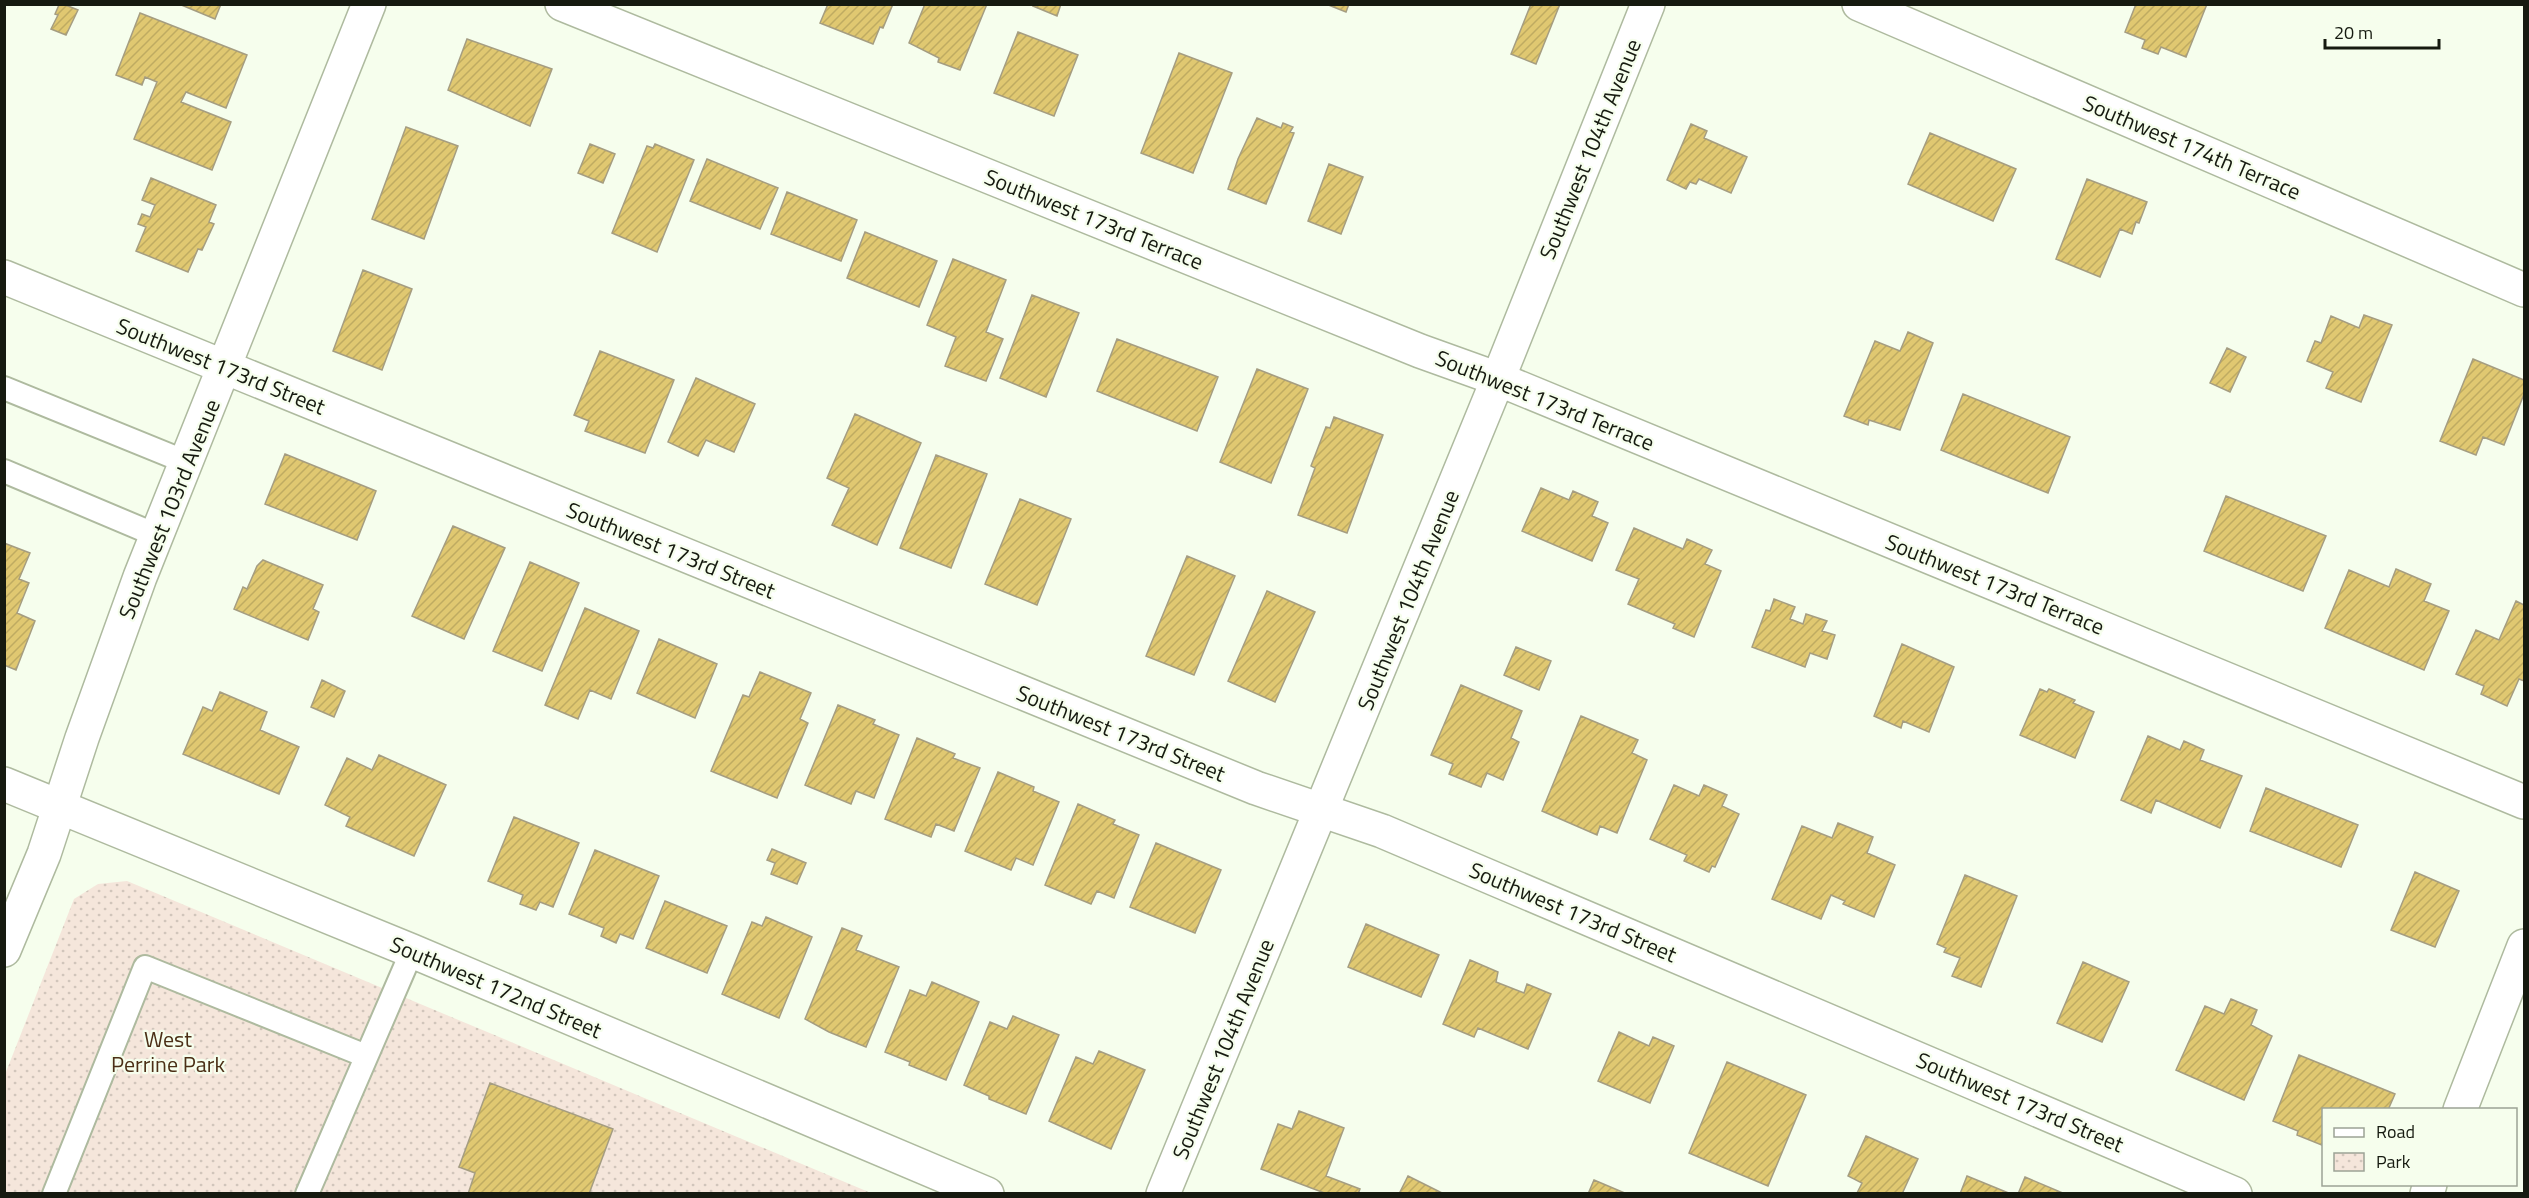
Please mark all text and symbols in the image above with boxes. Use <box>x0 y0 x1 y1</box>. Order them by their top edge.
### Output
scale bar <box>2325 12 2439 50</box>
text: 20 m <box>2334 19 2373 46</box>
street label: Southwest 104th Avenue <box>1530 34 1650 264</box>
street label: Southwest 174th Terrace <box>2078 86 2306 208</box>
street label: Southwest 173rd Terrace <box>979 160 1209 278</box>
street label: Southwest 173rd Street <box>111 309 331 424</box>
street label: Southwest 173rd Terrace <box>1430 341 1660 459</box>
street label: Southwest 103rd Avenue <box>109 394 229 624</box>
street label: Southwest 104th Avenue <box>1348 485 1468 715</box>
street label: Southwest 173rd Street <box>561 493 781 608</box>
street label: Southwest 173rd Terrace <box>1880 525 2110 643</box>
street label: Southwest 173rd Street <box>1011 676 1231 791</box>
street label: Southwest 173rd Street <box>1464 853 1682 971</box>
street label: Southwest 172nd Street <box>385 927 607 1047</box>
street label: Southwest 104th Avenue <box>1163 934 1283 1164</box>
park label: West Perrine Park <box>111 1022 225 1081</box>
street label: Southwest 173rd Street <box>1911 1043 2129 1161</box>
legend <box>2322 1108 2517 1186</box>
text: Road <box>2376 1118 2415 1145</box>
text: Park <box>2376 1148 2411 1175</box>

